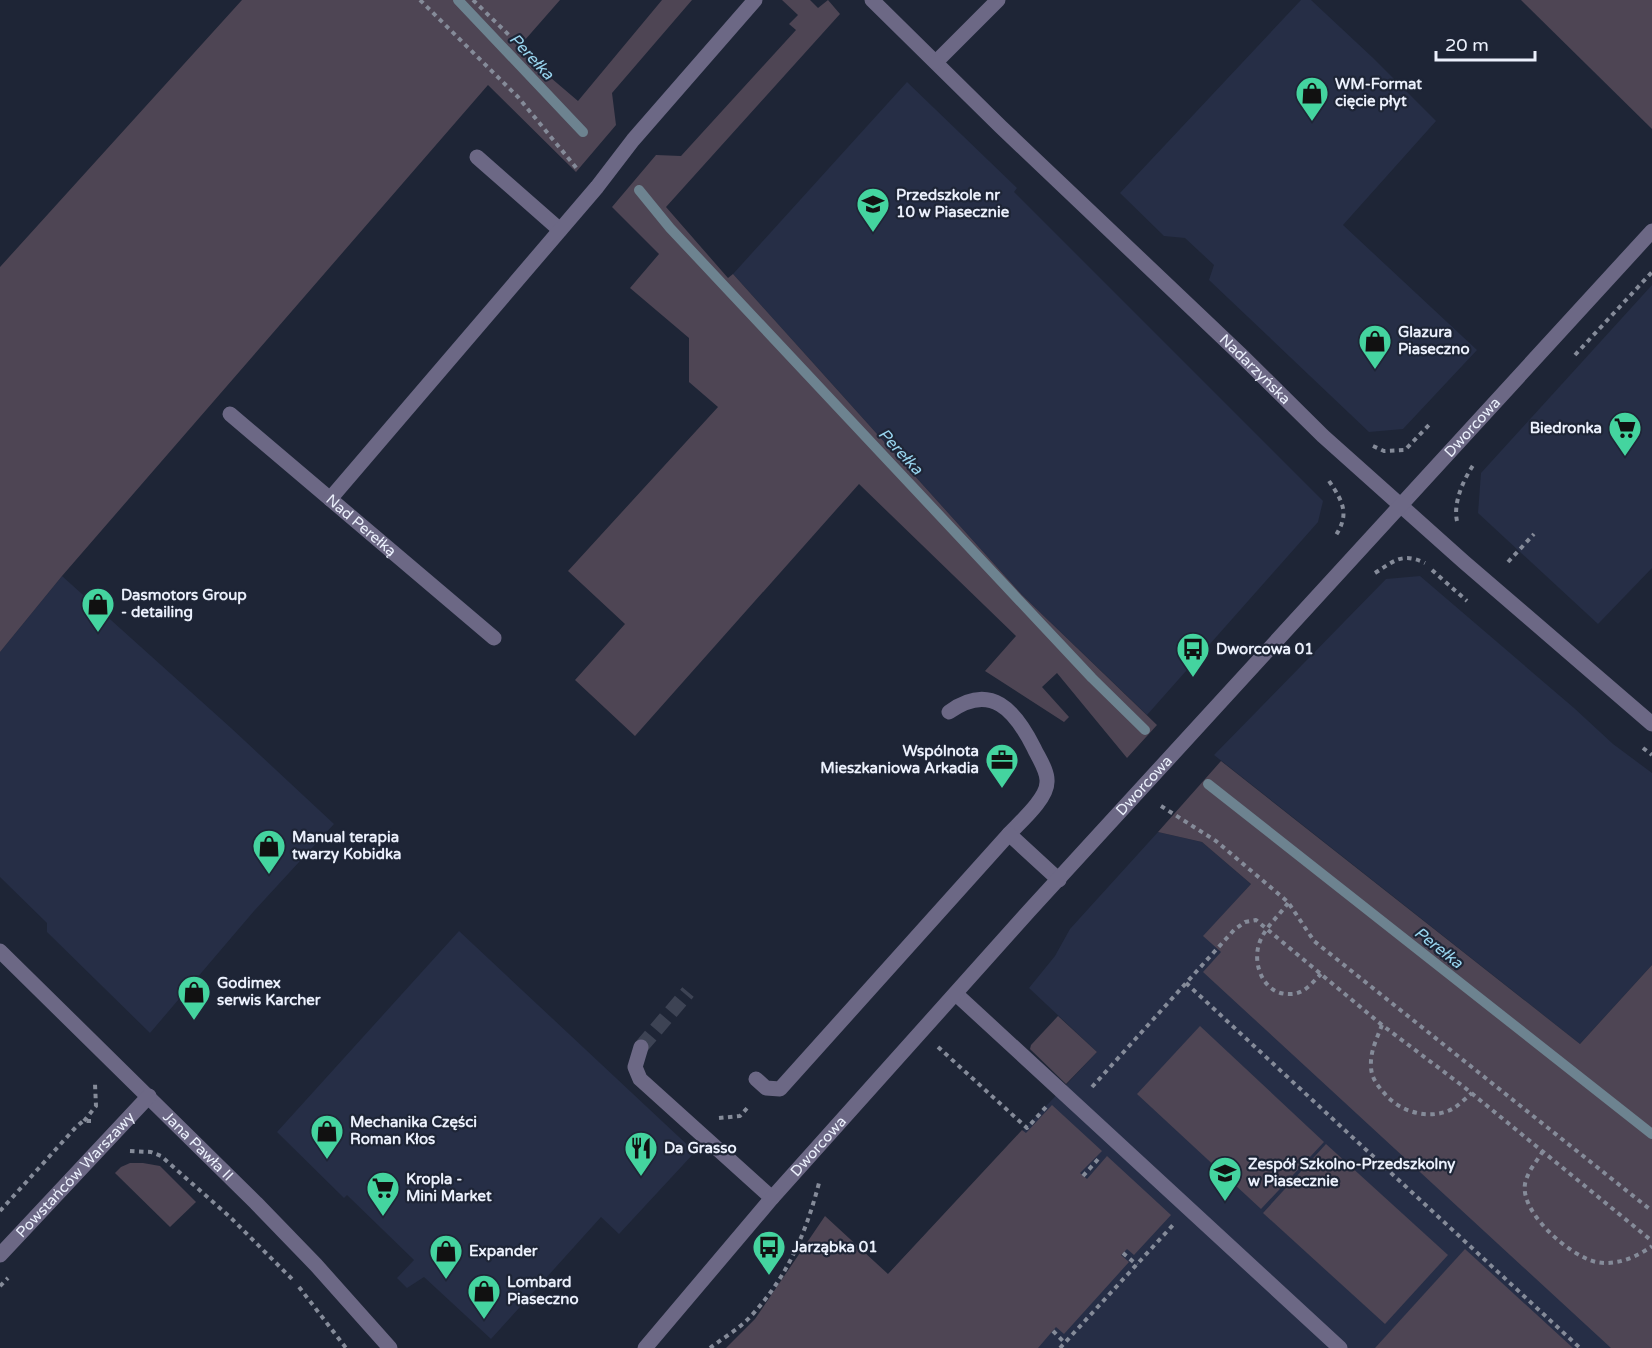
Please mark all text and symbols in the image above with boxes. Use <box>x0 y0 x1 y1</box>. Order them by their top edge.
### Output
scale bar <box>1436 24 1535 62</box>
water label: Perełka <box>505 29 558 85</box>
text: 20 m <box>1445 34 1489 56</box>
shop icon: WM-Format cięcie płyt <box>1294 75 1330 122</box>
place label: WM-Format cięcie płyt <box>1335 75 1422 111</box>
school or university icon: Przedszkole nr 10 w Piasecznie <box>855 186 891 233</box>
place label: Przedszkole nr 10 w Piasecznie <box>896 186 1010 221</box>
shop icon: Glazura Piaseczno <box>1357 323 1393 370</box>
place label: Glazura Piaseczno <box>1398 323 1470 358</box>
street label: Nadarzyńska <box>1216 330 1294 408</box>
street label: Dworcowa <box>1440 393 1504 461</box>
supermarket icon: Biedronka <box>1607 410 1643 457</box>
place label: Biedronka <box>1530 419 1602 437</box>
water label: Perełka <box>874 424 927 480</box>
street label: Nad Perełką <box>322 490 400 560</box>
shop icon: Dasmotors Group - detailing <box>80 586 116 633</box>
place label: Dasmotors Group - detailing <box>121 586 247 622</box>
bus stop icon: Dworcowa 01 <box>1175 631 1211 678</box>
place label: Dworcowa 01 <box>1216 640 1314 658</box>
place label: Wspólnota Mieszkaniowa Arkadia <box>820 742 979 777</box>
office icon: Wspólnota Mieszkaniowa Arkadia <box>984 742 1020 789</box>
street label: Dworcowa <box>1112 752 1176 819</box>
shop icon: Manual terapia twarzy Kobidka <box>251 828 287 875</box>
place label: Manual terapia twarzy Kobidka <box>291 828 401 864</box>
water label: Perełka <box>1410 923 1467 974</box>
shop icon: Godimex serwis Karcher <box>176 974 212 1021</box>
place label: Godimex serwis Karcher <box>217 974 321 1009</box>
street label: Jana Pawła II <box>159 1107 237 1185</box>
street label: Powstańców Warszawy <box>12 1108 138 1241</box>
street label: Dworcowa <box>787 1112 850 1180</box>
shop icon: Mechanika Części Roman Kłos <box>309 1113 345 1160</box>
place label: Mechanika Części Roman Kłos <box>350 1113 477 1148</box>
restaurant icon: Da Grasso <box>623 1130 659 1177</box>
place label: Da Grasso <box>664 1139 737 1157</box>
school or university icon: Zespół Szkolno-Przedszkolny w Piasecznie <box>1207 1155 1243 1202</box>
place label: Zespół Szkolno-Przedszkolny w Piasecznie <box>1248 1155 1455 1190</box>
supermarket icon: Kropla - Mini Market <box>365 1170 401 1217</box>
place label: Kropla - Mini Market <box>406 1170 492 1205</box>
bus stop icon: Jarząbka 01 <box>751 1229 787 1276</box>
shop icon: Expander <box>428 1233 464 1280</box>
place label: Jarząbka 01 <box>791 1238 878 1256</box>
place label: Expander <box>469 1242 538 1261</box>
shop icon: Lombard Piaseczno <box>466 1273 502 1320</box>
place label: Lombard Piaseczno <box>507 1273 579 1308</box>

